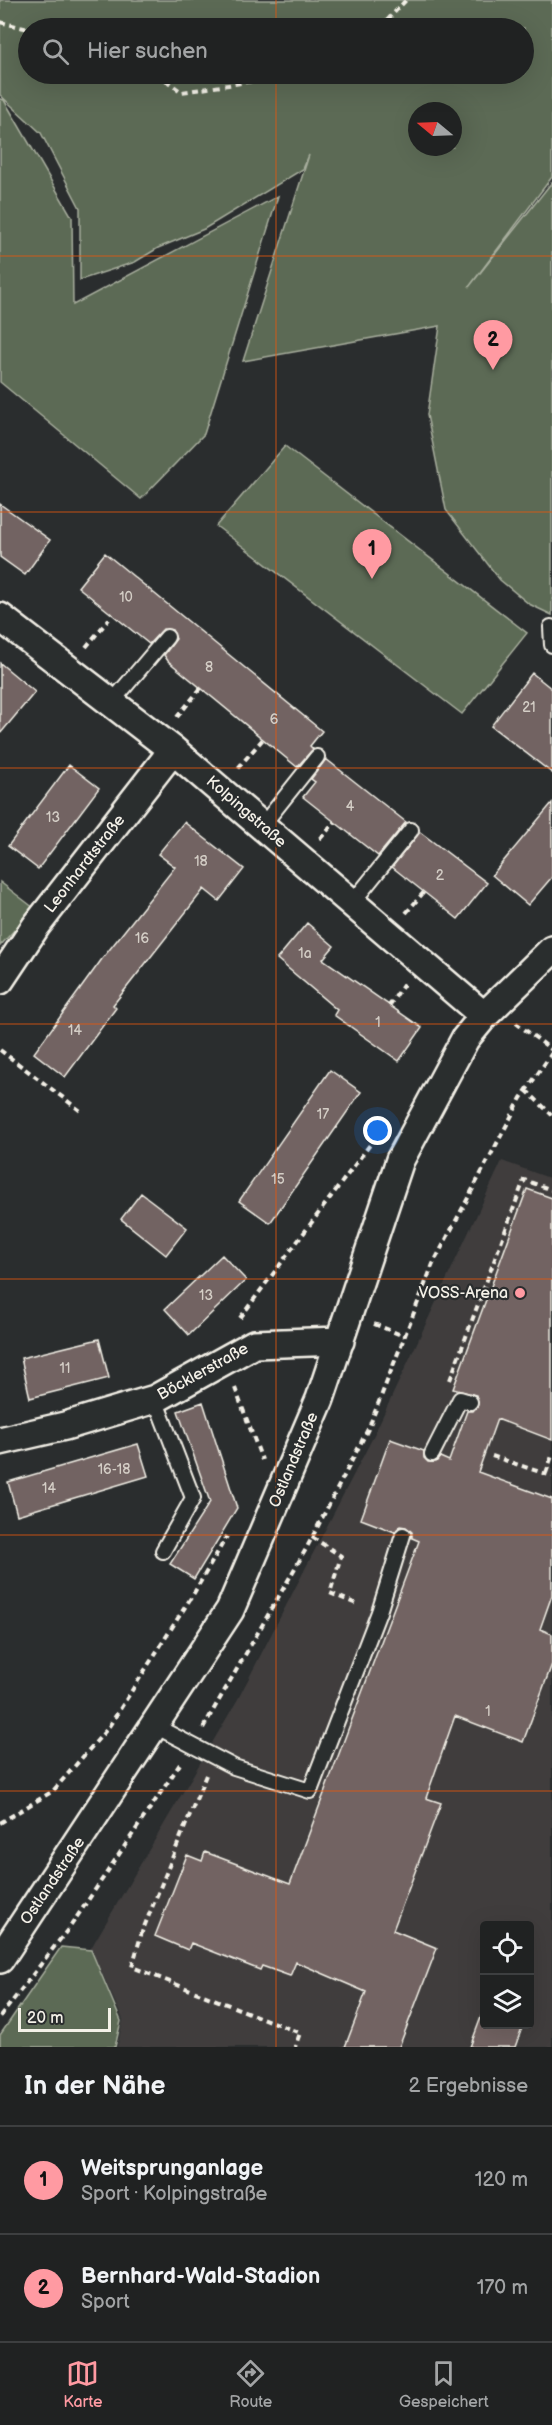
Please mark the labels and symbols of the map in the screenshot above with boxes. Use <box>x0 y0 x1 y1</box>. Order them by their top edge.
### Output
north arrow <box>408 102 462 156</box>
pin: 2 <box>474 320 512 370</box>
pin: 1 <box>352 530 392 579</box>
house number: 10 <box>119 589 133 606</box>
house number: 8 <box>205 659 213 676</box>
house number: 21 <box>522 699 536 716</box>
house number: 6 <box>270 711 279 728</box>
street label: Kolpingstraße <box>202 772 290 852</box>
house number: 4 <box>346 798 355 815</box>
house number: 13 <box>46 809 60 826</box>
street label: Leonhardtstraße <box>41 811 130 917</box>
house number: 18 <box>194 853 208 870</box>
house number: 2 <box>436 867 445 884</box>
house number: 16 <box>135 930 149 947</box>
house number: 1a <box>298 945 312 962</box>
house number: 1 <box>375 1014 381 1031</box>
house number: 14 <box>68 1022 82 1039</box>
house number: 17 <box>317 1106 329 1123</box>
your location <box>363 1116 392 1145</box>
house number: 15 <box>271 1171 285 1188</box>
place label: VOSS-Arena <box>419 1284 508 1303</box>
marker: VOSS-Arena <box>513 1286 527 1300</box>
house number: 13 <box>199 1287 213 1304</box>
street label: Böcklerstraße <box>154 1339 252 1405</box>
house number: 11 <box>60 1360 70 1377</box>
street label: Ostlandstraße <box>265 1409 323 1510</box>
house number: 16-18 <box>98 1461 130 1478</box>
house number: 14 <box>42 1480 56 1497</box>
house number: 1 <box>485 1703 491 1720</box>
street label: Ostlandstraße <box>17 1833 90 1928</box>
scale bar <box>18 2005 111 2032</box>

